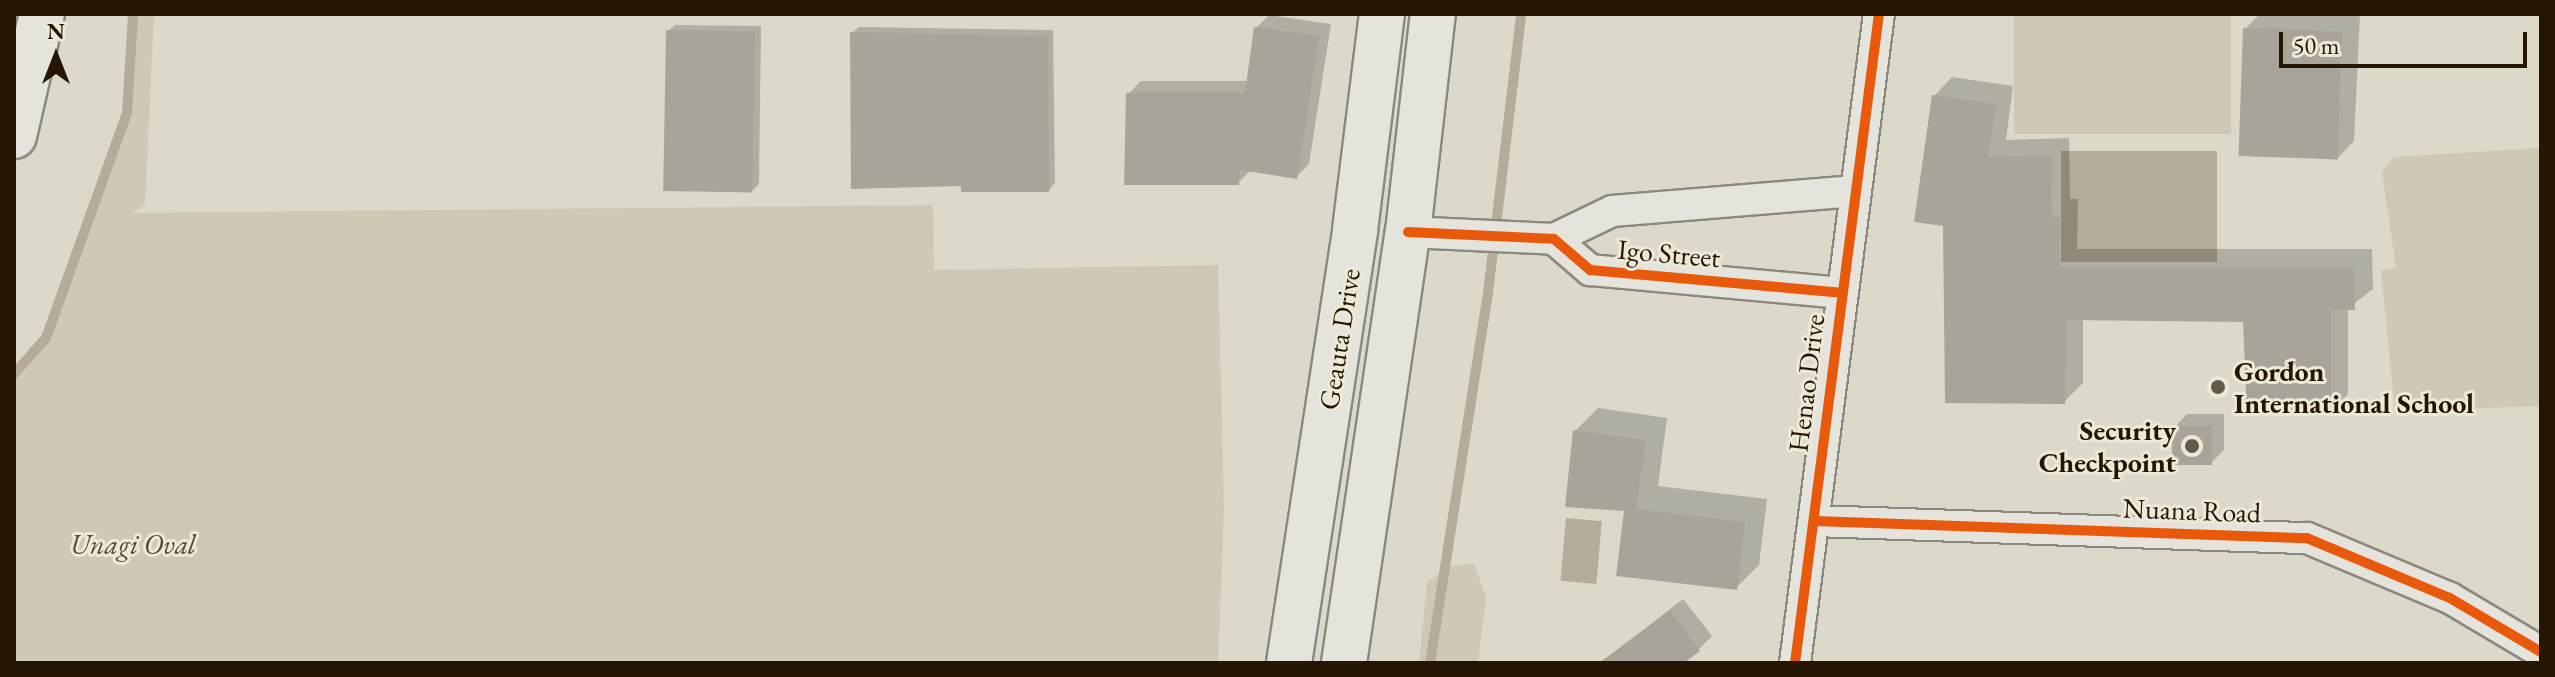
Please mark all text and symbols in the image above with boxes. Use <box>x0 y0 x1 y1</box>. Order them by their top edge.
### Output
north arrow <box>16 16 96 96</box>
scale bar <box>2283 16 2531 66</box>
text: N <box>47 17 65 46</box>
text: 50 m <box>2293 30 2340 61</box>
street label: Igo Street <box>1616 232 1722 274</box>
street label: Geauta Drive <box>1311 266 1367 412</box>
street label: Henao Drive <box>1781 312 1831 454</box>
place label: Gordon International School <box>2234 354 2474 420</box>
marker: Gordon International School <box>2209 378 2227 396</box>
place label: Security Checkpoint <box>2039 413 2176 479</box>
marker: Security Checkpoint <box>2183 437 2201 455</box>
street label: Nuana Road <box>2122 491 2262 529</box>
park label: Unagi Oval <box>70 527 196 561</box>

